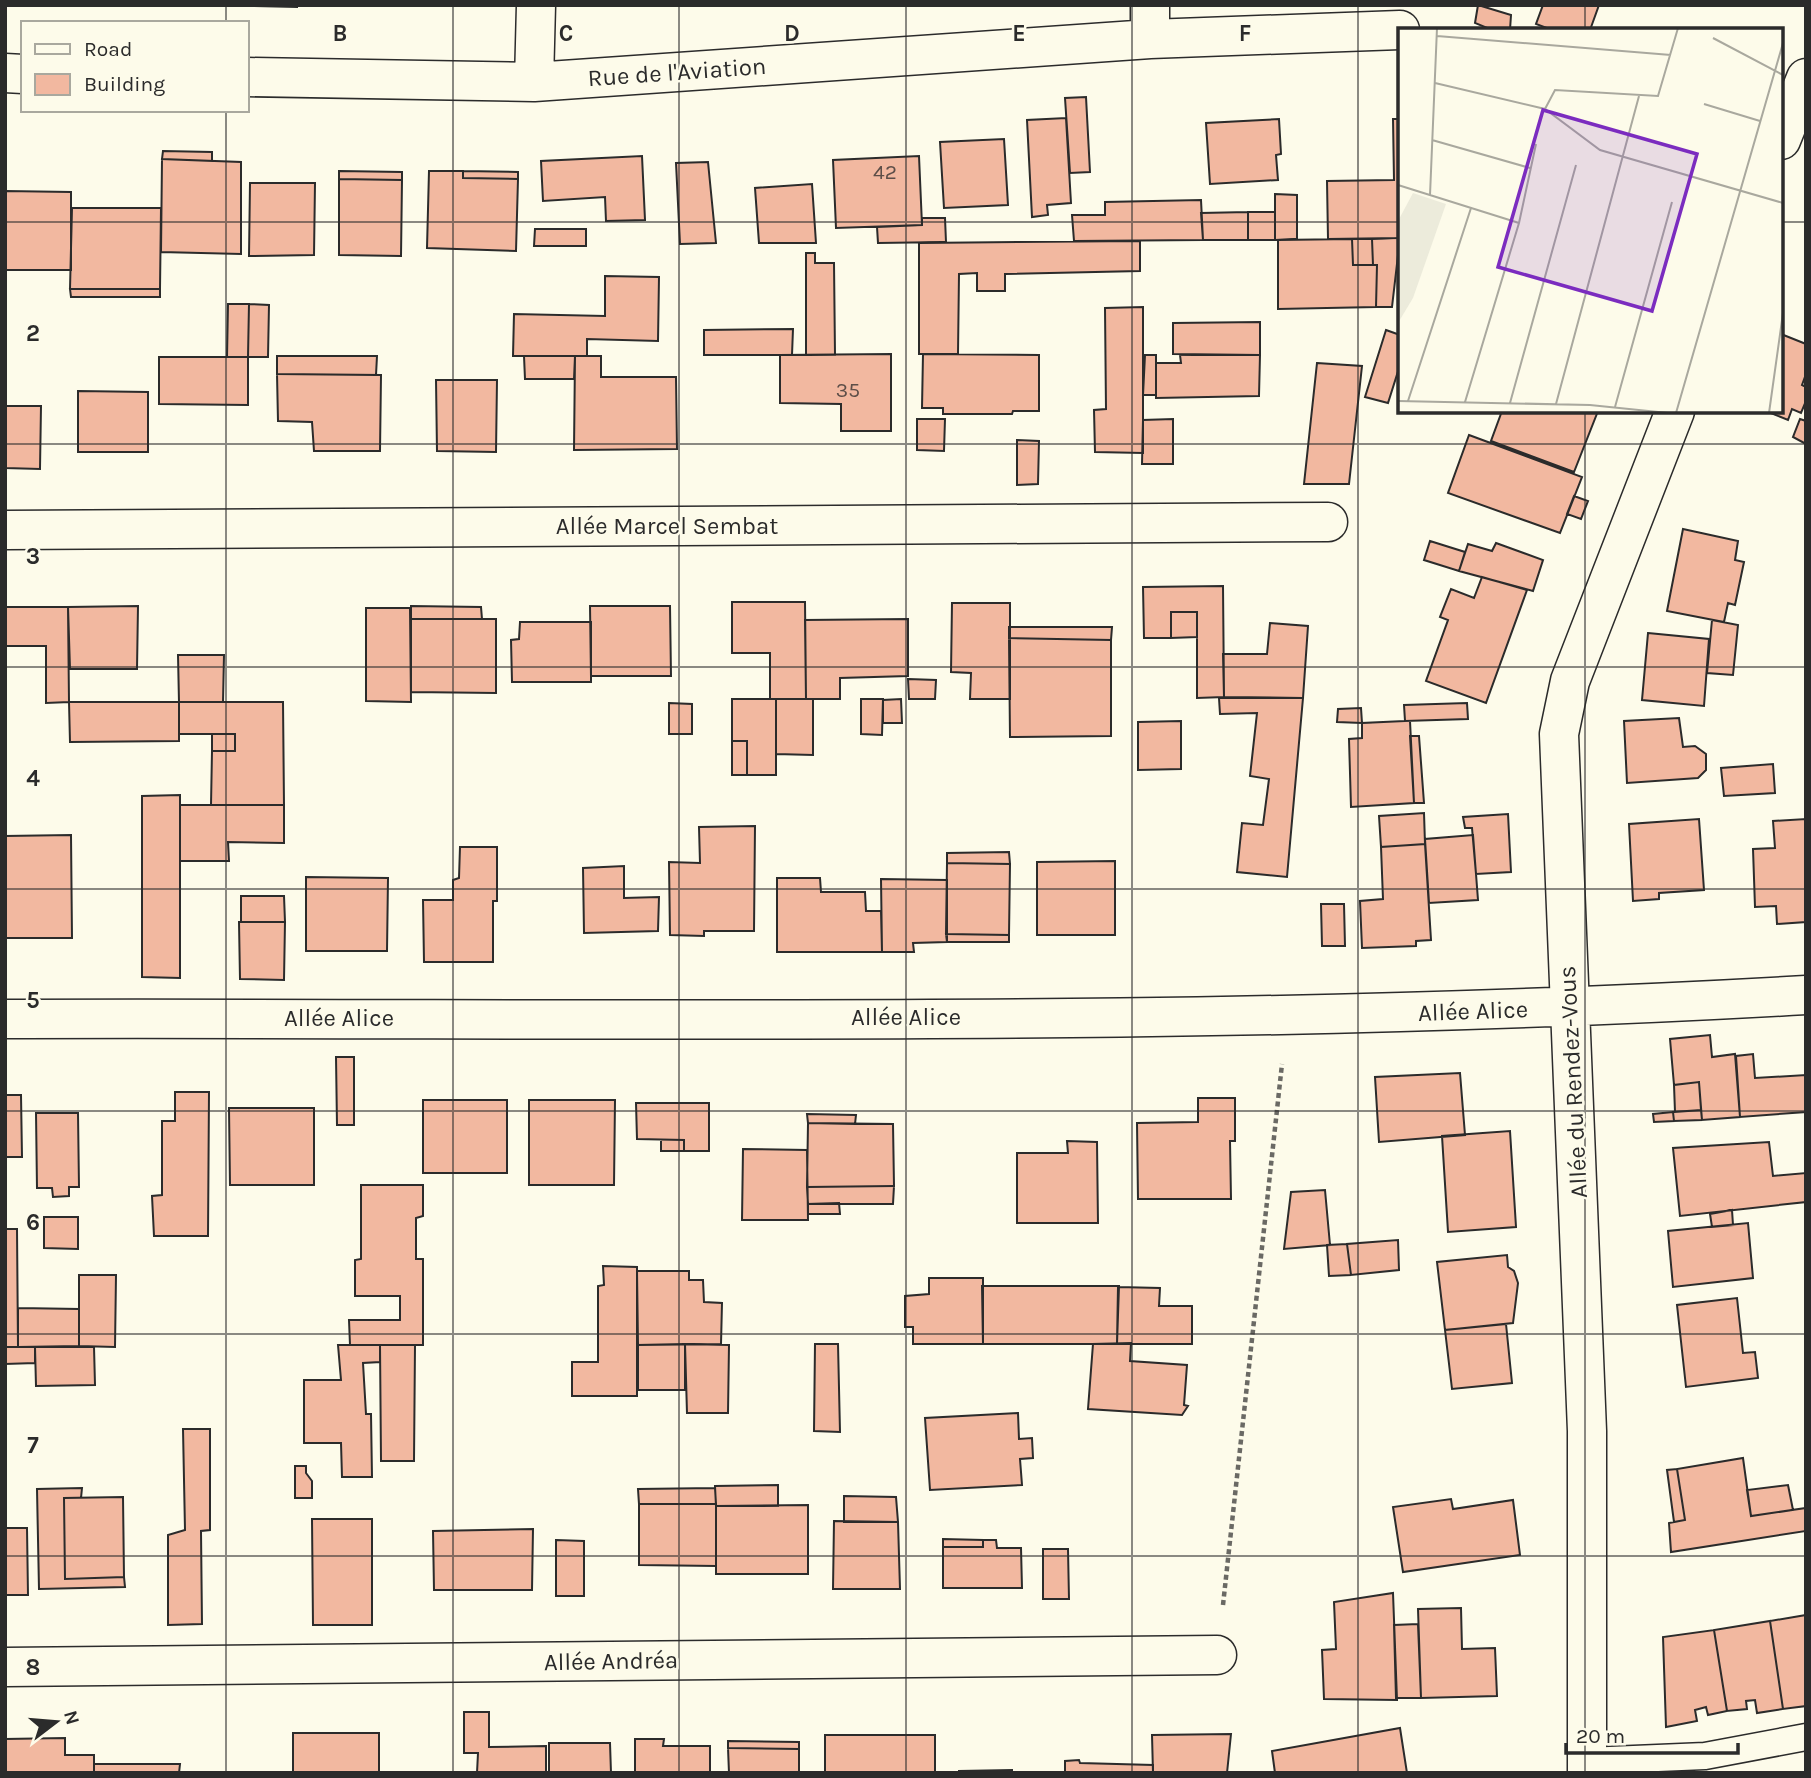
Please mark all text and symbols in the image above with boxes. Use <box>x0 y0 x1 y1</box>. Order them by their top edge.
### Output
text: B <box>333 20 347 47</box>
text: C <box>559 20 573 47</box>
text: D <box>784 20 800 47</box>
text: E <box>1012 20 1026 47</box>
text: F <box>1239 20 1251 47</box>
legend <box>21 21 248 112</box>
inset map <box>1398 28 1783 413</box>
text: Road <box>84 37 132 61</box>
street label: Rue de l'Aviation <box>587 52 767 92</box>
text: Building <box>84 72 165 96</box>
house number: 42 <box>873 160 897 184</box>
text: 2 <box>26 320 40 347</box>
house number: 35 <box>836 378 860 402</box>
street label: Allée Marcel Sembat <box>556 512 778 540</box>
text: 3 <box>26 543 40 570</box>
text: 4 <box>26 765 40 792</box>
street label: Allée du Rendez-Vous <box>1553 965 1593 1199</box>
text: 5 <box>26 987 40 1014</box>
street label: Allée Alice <box>1418 995 1528 1027</box>
street label: Allée Alice <box>851 1003 961 1031</box>
street label: Allée Alice <box>284 1004 394 1032</box>
text: 6 <box>26 1209 40 1236</box>
text: 7 <box>27 1432 39 1459</box>
street label: Allée Andréa <box>544 1646 678 1676</box>
text: 8 <box>26 1654 40 1681</box>
north arrow <box>21 1687 91 1757</box>
text: N <box>59 1708 84 1727</box>
scale bar <box>1566 1712 1738 1756</box>
text: 20 m <box>1576 1724 1625 1748</box>

